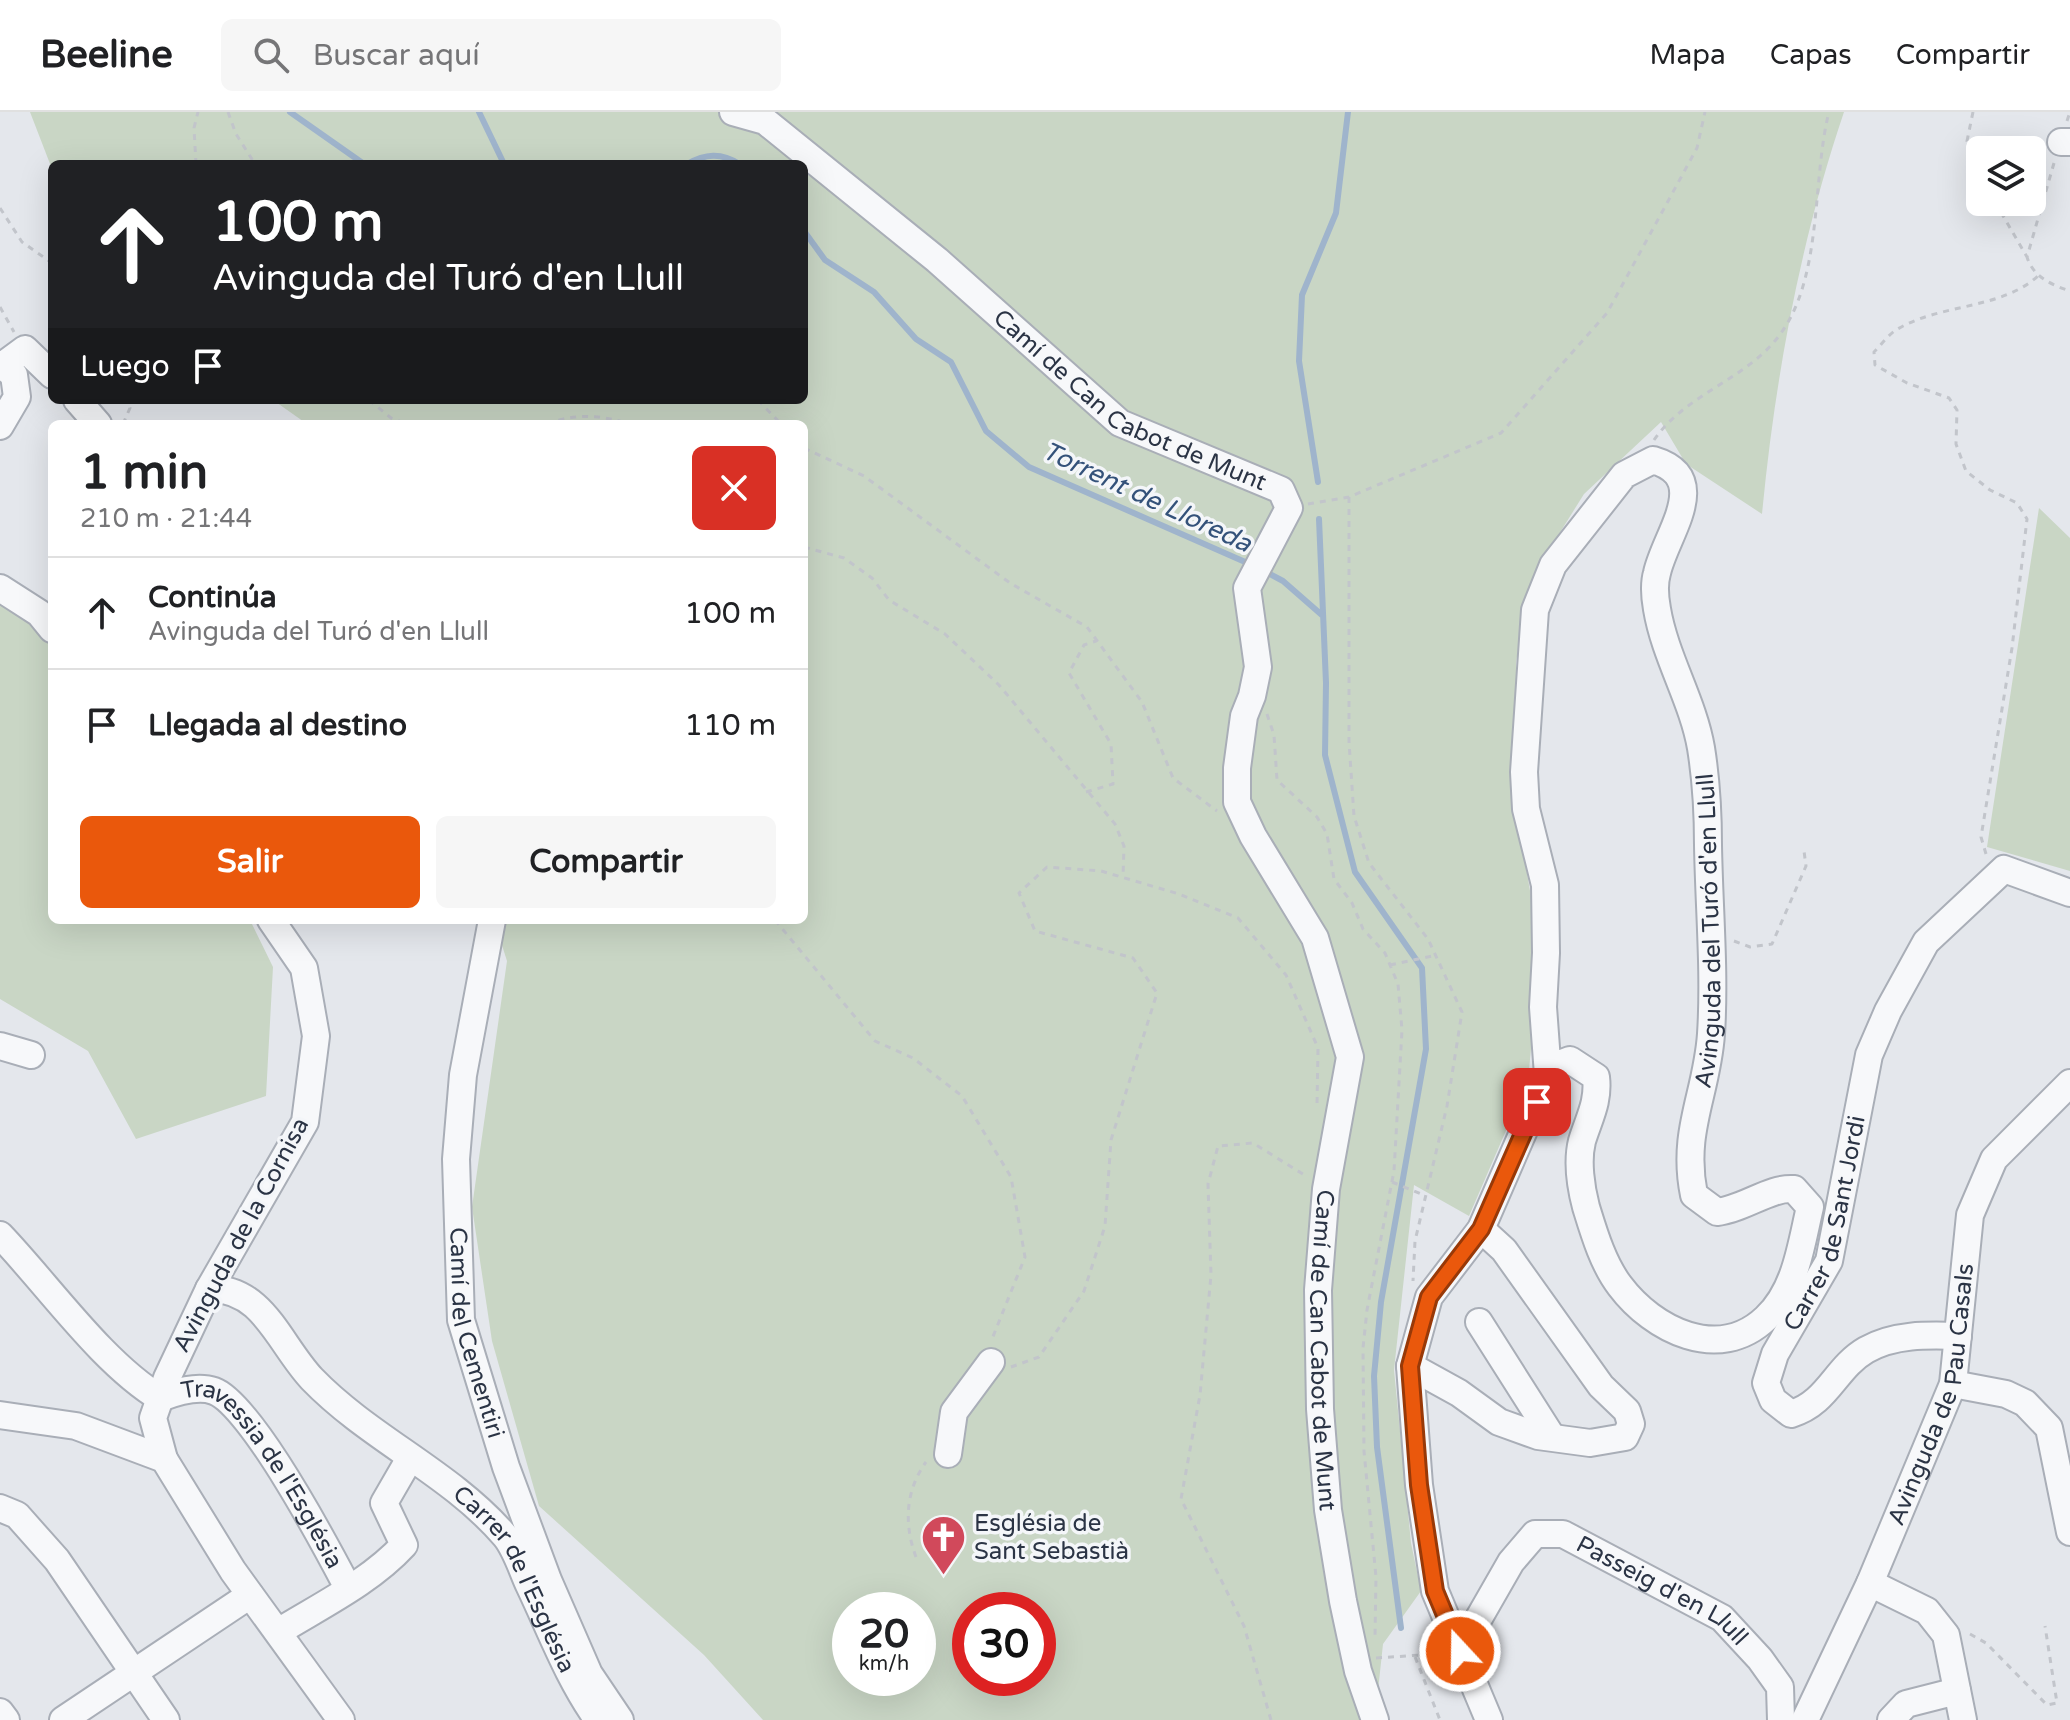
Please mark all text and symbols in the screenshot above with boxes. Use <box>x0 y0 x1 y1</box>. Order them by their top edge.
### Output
search box <box>221 19 781 91</box>
text: Beeline <box>40 32 173 78</box>
icon: search <box>249 33 293 77</box>
text: Buscar aquí <box>313 37 480 74</box>
text: Mapa <box>1649 38 1726 72</box>
text: Capas <box>1770 38 1852 72</box>
text: Compartir <box>1896 38 2030 72</box>
map controls <box>1966 136 2046 216</box>
button: layers <box>1966 136 2046 216</box>
text: 100 m <box>212 189 383 256</box>
icon: ahead <box>80 192 184 296</box>
text: Avinguda del Turó d'en Llull <box>212 257 684 300</box>
street label: Camí de Can Cabot de Munt <box>988 303 1271 497</box>
icon: arrive <box>186 344 230 388</box>
text: Luego <box>80 348 170 385</box>
water label: Torrent de Lloreda <box>1038 435 1258 560</box>
text: 1 min <box>80 444 208 502</box>
button: close <box>692 446 776 530</box>
text: 210 m · 21:44 <box>80 503 252 534</box>
text: Continúa <box>148 579 277 616</box>
icon: ahead <box>80 591 124 635</box>
text: 100 m <box>684 595 776 632</box>
text: Avinguda del Turó d'en Llull <box>148 616 489 647</box>
icon: arrive <box>80 703 124 747</box>
text: Llegada al destino <box>148 707 407 744</box>
text: 110 m <box>684 707 776 744</box>
street label: Avinguda del Turó d'en Llull <box>1688 772 1727 1091</box>
button: Salir <box>80 816 420 908</box>
button: Compartir <box>436 816 776 908</box>
pin <box>1503 1068 1571 1136</box>
icon: arrive <box>1515 1080 1559 1124</box>
street label: Avinguda de la Cornisa <box>167 1113 315 1357</box>
street label: Carrer de Sant Jordi <box>1777 1113 1871 1336</box>
street label: Camí de Can Cabot de Munt <box>1303 1189 1343 1512</box>
street label: Camí del Cementiri <box>444 1227 511 1442</box>
street label: Avinguda de Pau Casals <box>1881 1262 1980 1529</box>
street label: Travessia de l'Església <box>178 1374 349 1573</box>
street label: Carrer de l'Església <box>448 1479 582 1677</box>
place label: Església de Sant Sebastià <box>974 1509 1129 1566</box>
church icon: Església de Sant Sebastià <box>919 1513 967 1576</box>
street label: Passeig d'en Llull <box>1572 1529 1754 1651</box>
speed limit sign: 30 <box>952 1592 1056 1696</box>
position arrow <box>1418 1609 1502 1693</box>
text: 20 <box>859 1610 909 1658</box>
text: km/h <box>859 1652 909 1676</box>

